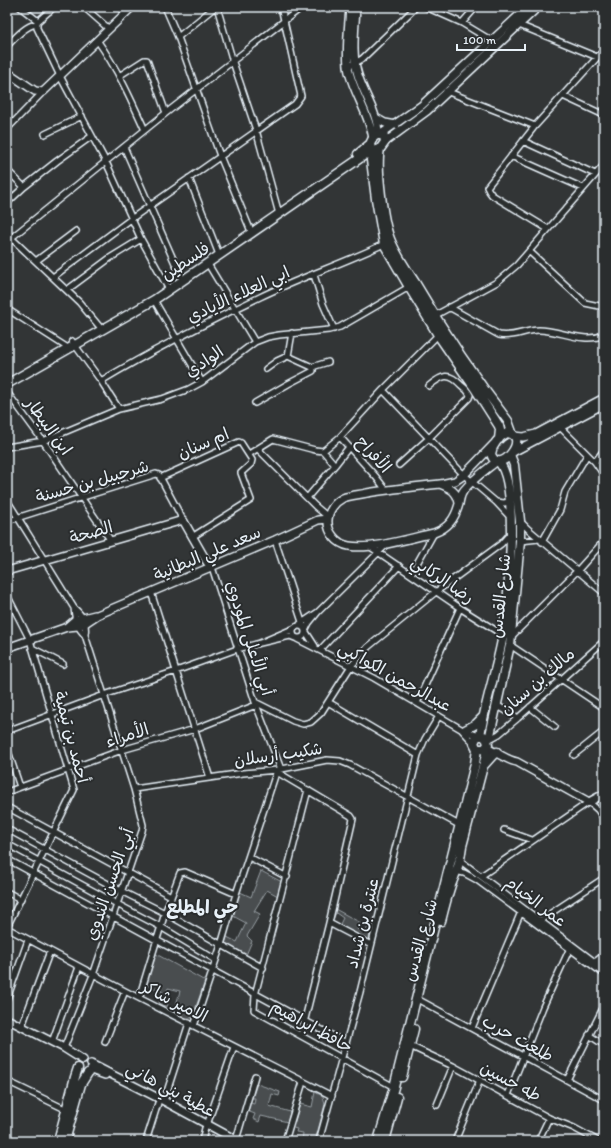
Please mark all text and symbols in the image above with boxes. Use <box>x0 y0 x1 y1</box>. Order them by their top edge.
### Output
scale bar <box>457 26 525 52</box>
text: 100 m <box>463 33 496 47</box>
street label: فلسطين <box>157 237 213 285</box>
street label: ابي العلاء الأيادي <box>183 261 295 331</box>
street label: الوادي <box>181 341 229 384</box>
street label: ابن البيطار <box>20 392 77 459</box>
street label: ام سنان <box>174 423 233 466</box>
street label: الأفراح <box>351 430 396 478</box>
street label: شرحبيل بن حسنة <box>33 455 151 507</box>
street label: الصحة <box>67 516 115 548</box>
street label: سعد علي البطانية <box>150 521 266 589</box>
street label: رضا الركابي <box>405 551 478 611</box>
street label: شارع القدس <box>486 553 516 639</box>
street label: أبي الأعلى المودوي <box>217 578 279 700</box>
street label: عبدالرحمن الكواكبي <box>333 637 455 720</box>
street label: مالك بن سنان <box>496 643 578 719</box>
street label: أحمد بن تيمية <box>50 689 94 785</box>
street label: الأمراء <box>102 718 151 751</box>
street label: شكيب أرسلان <box>232 738 324 770</box>
street label: أبي الحسن الندوي <box>80 825 142 944</box>
street label: عمر الخيام <box>499 871 571 934</box>
street label: عنترة بن شداد <box>341 876 383 970</box>
district label: حي المطلع <box>166 896 238 923</box>
street label: شارع القدس <box>399 896 443 984</box>
street label: الامير شاكر <box>137 975 211 1026</box>
street label: حافظ ابراهيم <box>266 995 356 1059</box>
street label: طلعت حرب <box>479 1010 557 1066</box>
street label: عطية بني هاني <box>121 1057 219 1125</box>
street label: طه حسين <box>477 1057 545 1105</box>

